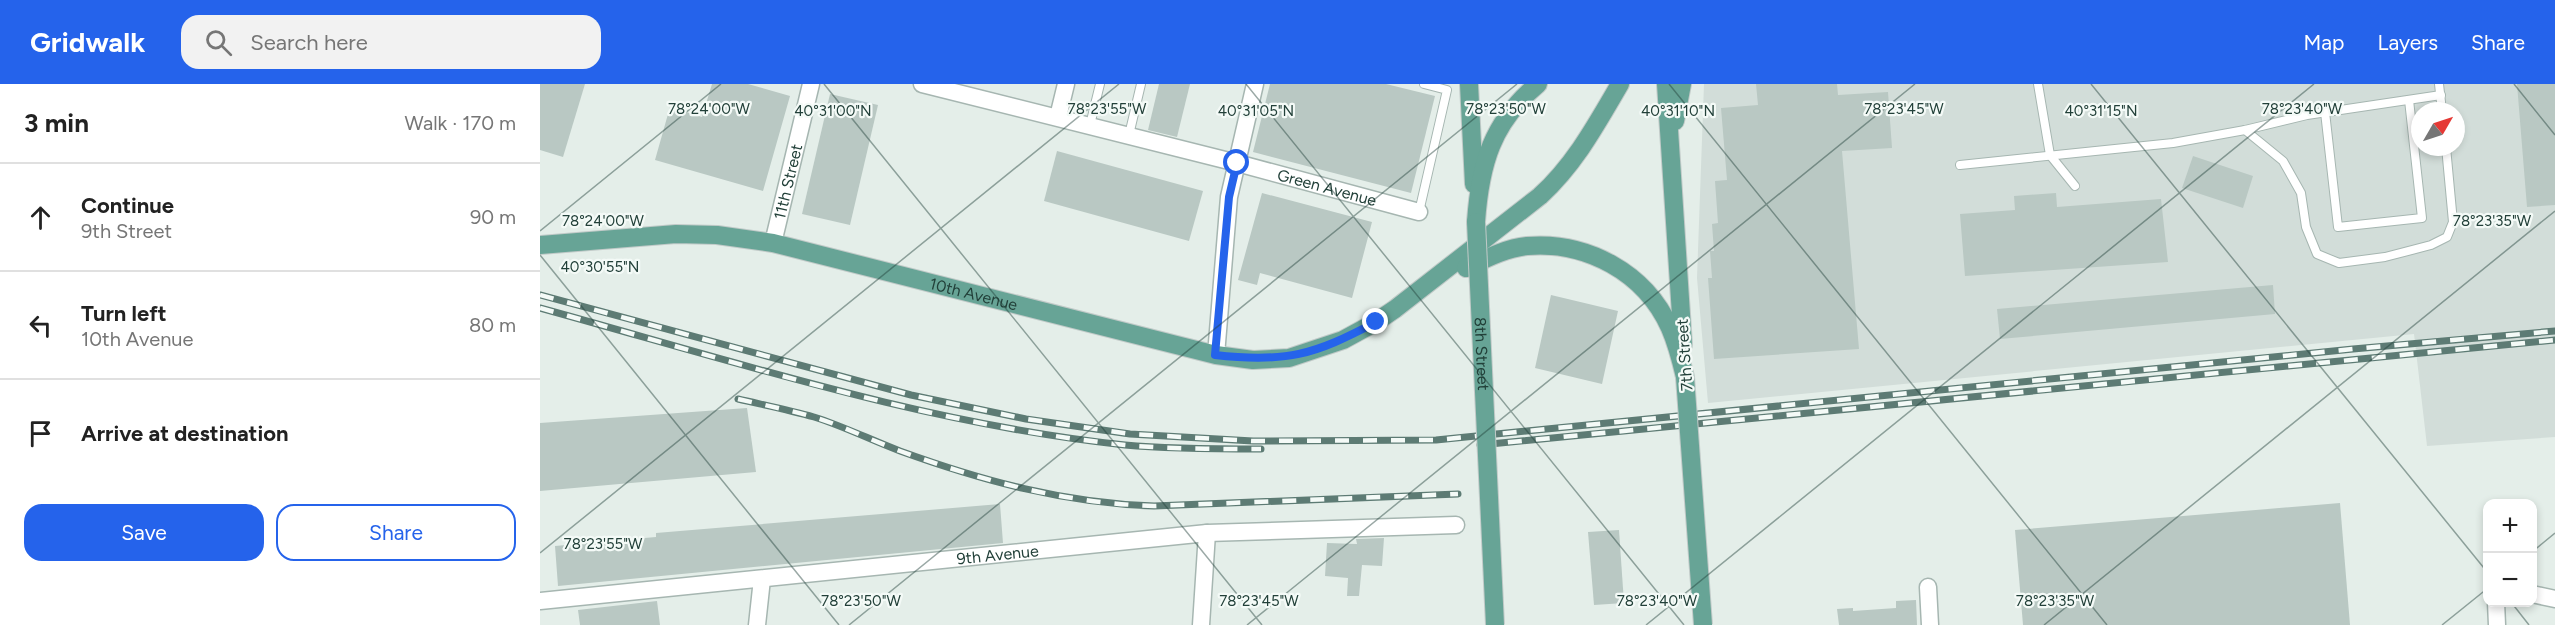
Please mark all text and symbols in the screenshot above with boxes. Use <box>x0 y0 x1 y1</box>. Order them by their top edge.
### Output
search box <box>181 15 601 69</box>
text: Gridwalk <box>30 25 145 59</box>
icon: search <box>202 26 235 59</box>
text: Search here <box>250 29 368 56</box>
text: Map <box>2304 30 2344 55</box>
text: Layers <box>2377 30 2438 55</box>
text: Share <box>2471 30 2525 55</box>
text: 78°24'00"W <box>668 100 751 118</box>
text: 78°23'55"W <box>1068 100 1147 118</box>
text: 78°23'50"W <box>1466 100 1546 118</box>
text: 78°23'45"W <box>1864 100 1944 118</box>
text: 78°23'40"W <box>2262 100 2343 118</box>
text: 40°31'00"N <box>794 102 872 120</box>
text: 40°31'05"N <box>1218 102 1294 120</box>
text: 40°31'10"N <box>1641 102 1715 120</box>
text: 40°31'15"N <box>2064 102 2138 120</box>
north arrow <box>2411 102 2465 156</box>
text: 3 min <box>24 107 89 139</box>
text: Walk · 170 m <box>405 111 516 135</box>
street label: 11th Street <box>770 142 806 222</box>
route start <box>1223 149 1249 175</box>
street label: Green Avenue <box>1275 165 1379 210</box>
text: Continue <box>81 192 174 219</box>
icon: ahead <box>24 201 57 234</box>
text: 90 m <box>470 205 516 229</box>
text: 78°24'00"W <box>562 212 645 230</box>
text: 78°23'35"W <box>2453 212 2532 230</box>
text: 9th Street <box>81 219 172 243</box>
text: 40°30'55"N <box>561 258 639 276</box>
street label: 10th Avenue <box>928 274 1020 315</box>
text: Turn left <box>81 300 167 327</box>
route end <box>1362 308 1388 334</box>
icon: left <box>24 309 57 342</box>
text: 80 m <box>469 313 516 337</box>
street label: 8th Street <box>1470 317 1493 391</box>
street label: 7th Street <box>1672 318 1696 392</box>
text: 10th Avenue <box>81 327 193 351</box>
icon: arrive <box>24 417 57 450</box>
text: Arrive at destination <box>81 420 289 447</box>
map controls <box>2483 499 2537 607</box>
button: + <box>2483 499 2537 553</box>
button: Save <box>24 504 264 561</box>
button: Share <box>276 504 516 561</box>
text: 78°23'55"W <box>564 535 643 553</box>
street label: 9th Avenue <box>956 541 1040 568</box>
button: − <box>2483 553 2537 607</box>
text: 78°23'50"W <box>821 592 901 610</box>
text: 78°23'45"W <box>1219 592 1299 610</box>
text: 78°23'40"W <box>1617 592 1698 610</box>
text: 78°23'35"W <box>2016 592 2095 610</box>

